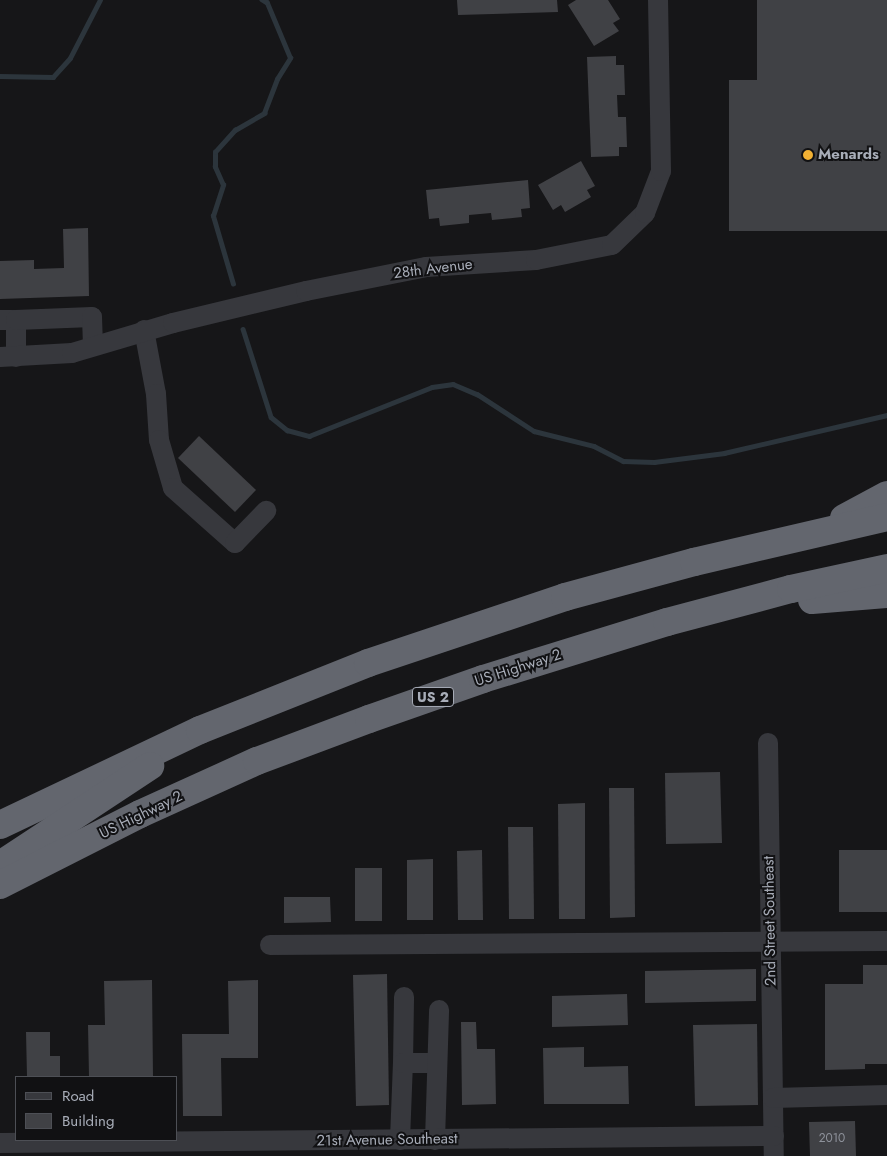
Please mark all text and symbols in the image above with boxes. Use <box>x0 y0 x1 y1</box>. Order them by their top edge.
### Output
place label: Menards <box>818 146 879 164</box>
marker: Menards <box>802 149 814 161</box>
street label: 28th Avenue <box>392 255 474 283</box>
street label: US Highway 2 <box>472 646 564 690</box>
road number: US 2 <box>412 686 454 709</box>
street label: US Highway 2 <box>97 787 185 843</box>
street label: 2nd Street Southeast <box>760 856 780 986</box>
legend <box>15 1076 178 1141</box>
text: Road <box>62 1085 94 1107</box>
text: Building <box>62 1110 114 1132</box>
street label: 21st Avenue Southeast <box>316 1130 458 1150</box>
house number: 2010 <box>819 1132 845 1146</box>

